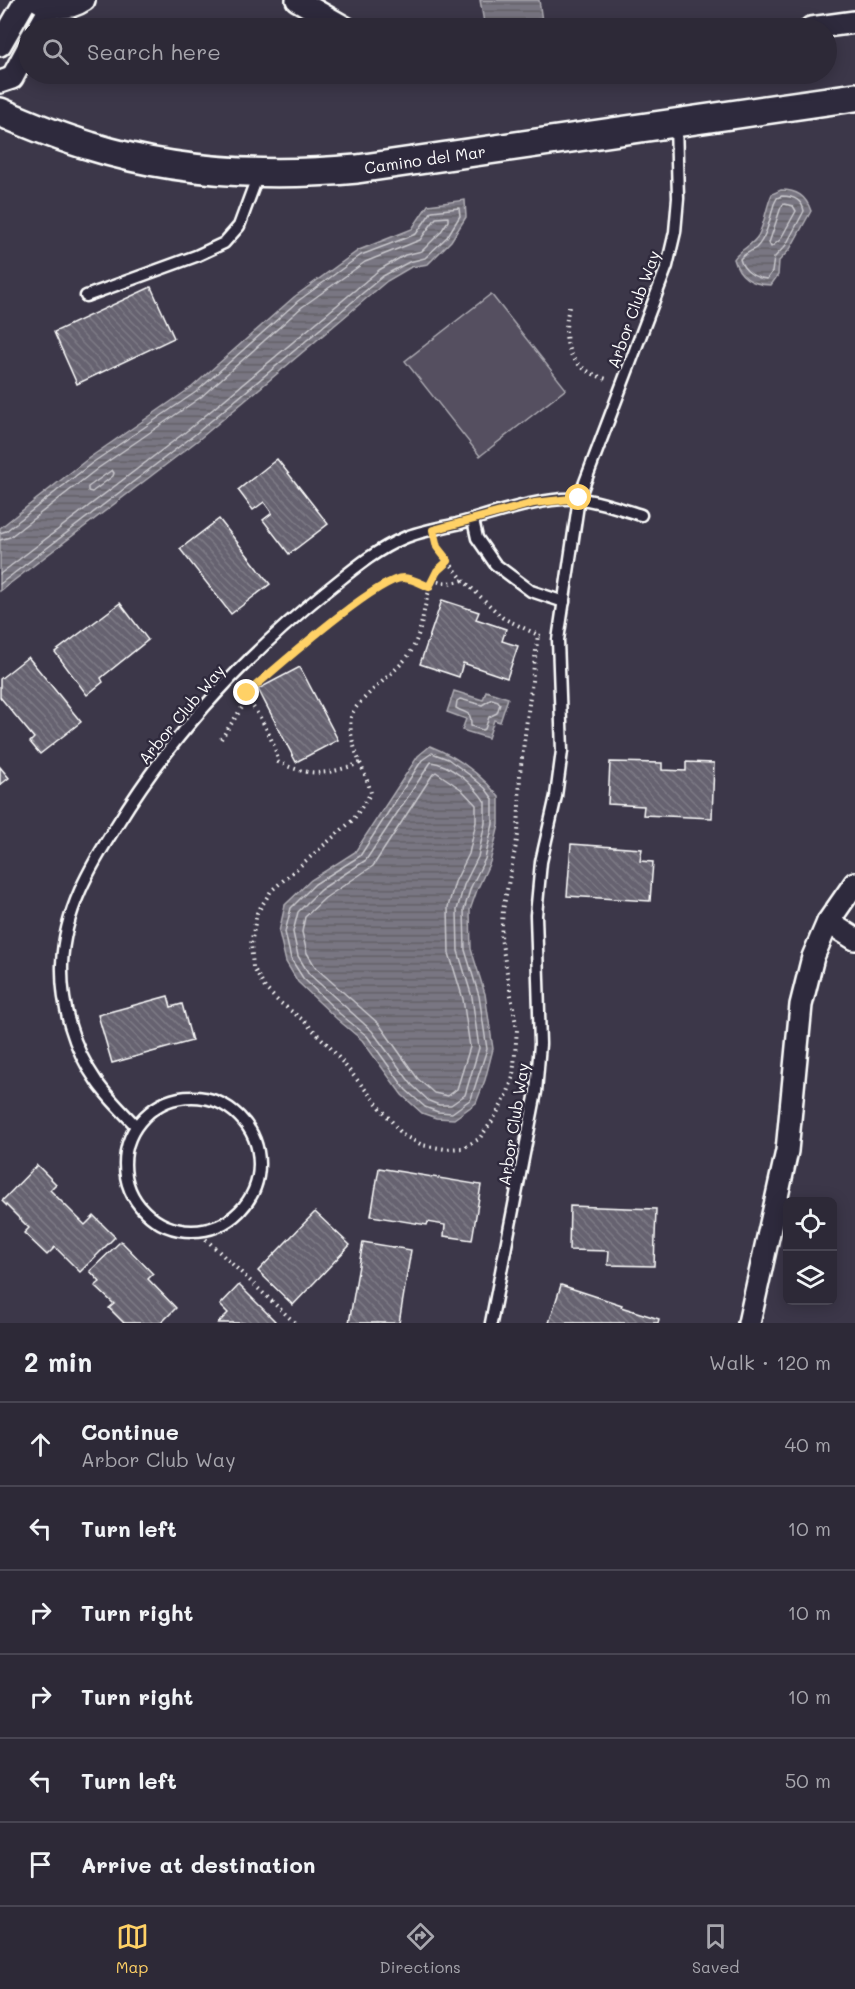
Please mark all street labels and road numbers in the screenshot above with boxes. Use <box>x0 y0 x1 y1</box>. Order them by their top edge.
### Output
street label: Camino del Mar <box>363 140 487 178</box>
street label: Arbor Club Way <box>602 247 664 371</box>
street label: Arbor Club Way <box>133 660 229 768</box>
street label: Arbor Club Way <box>493 1061 533 1187</box>

